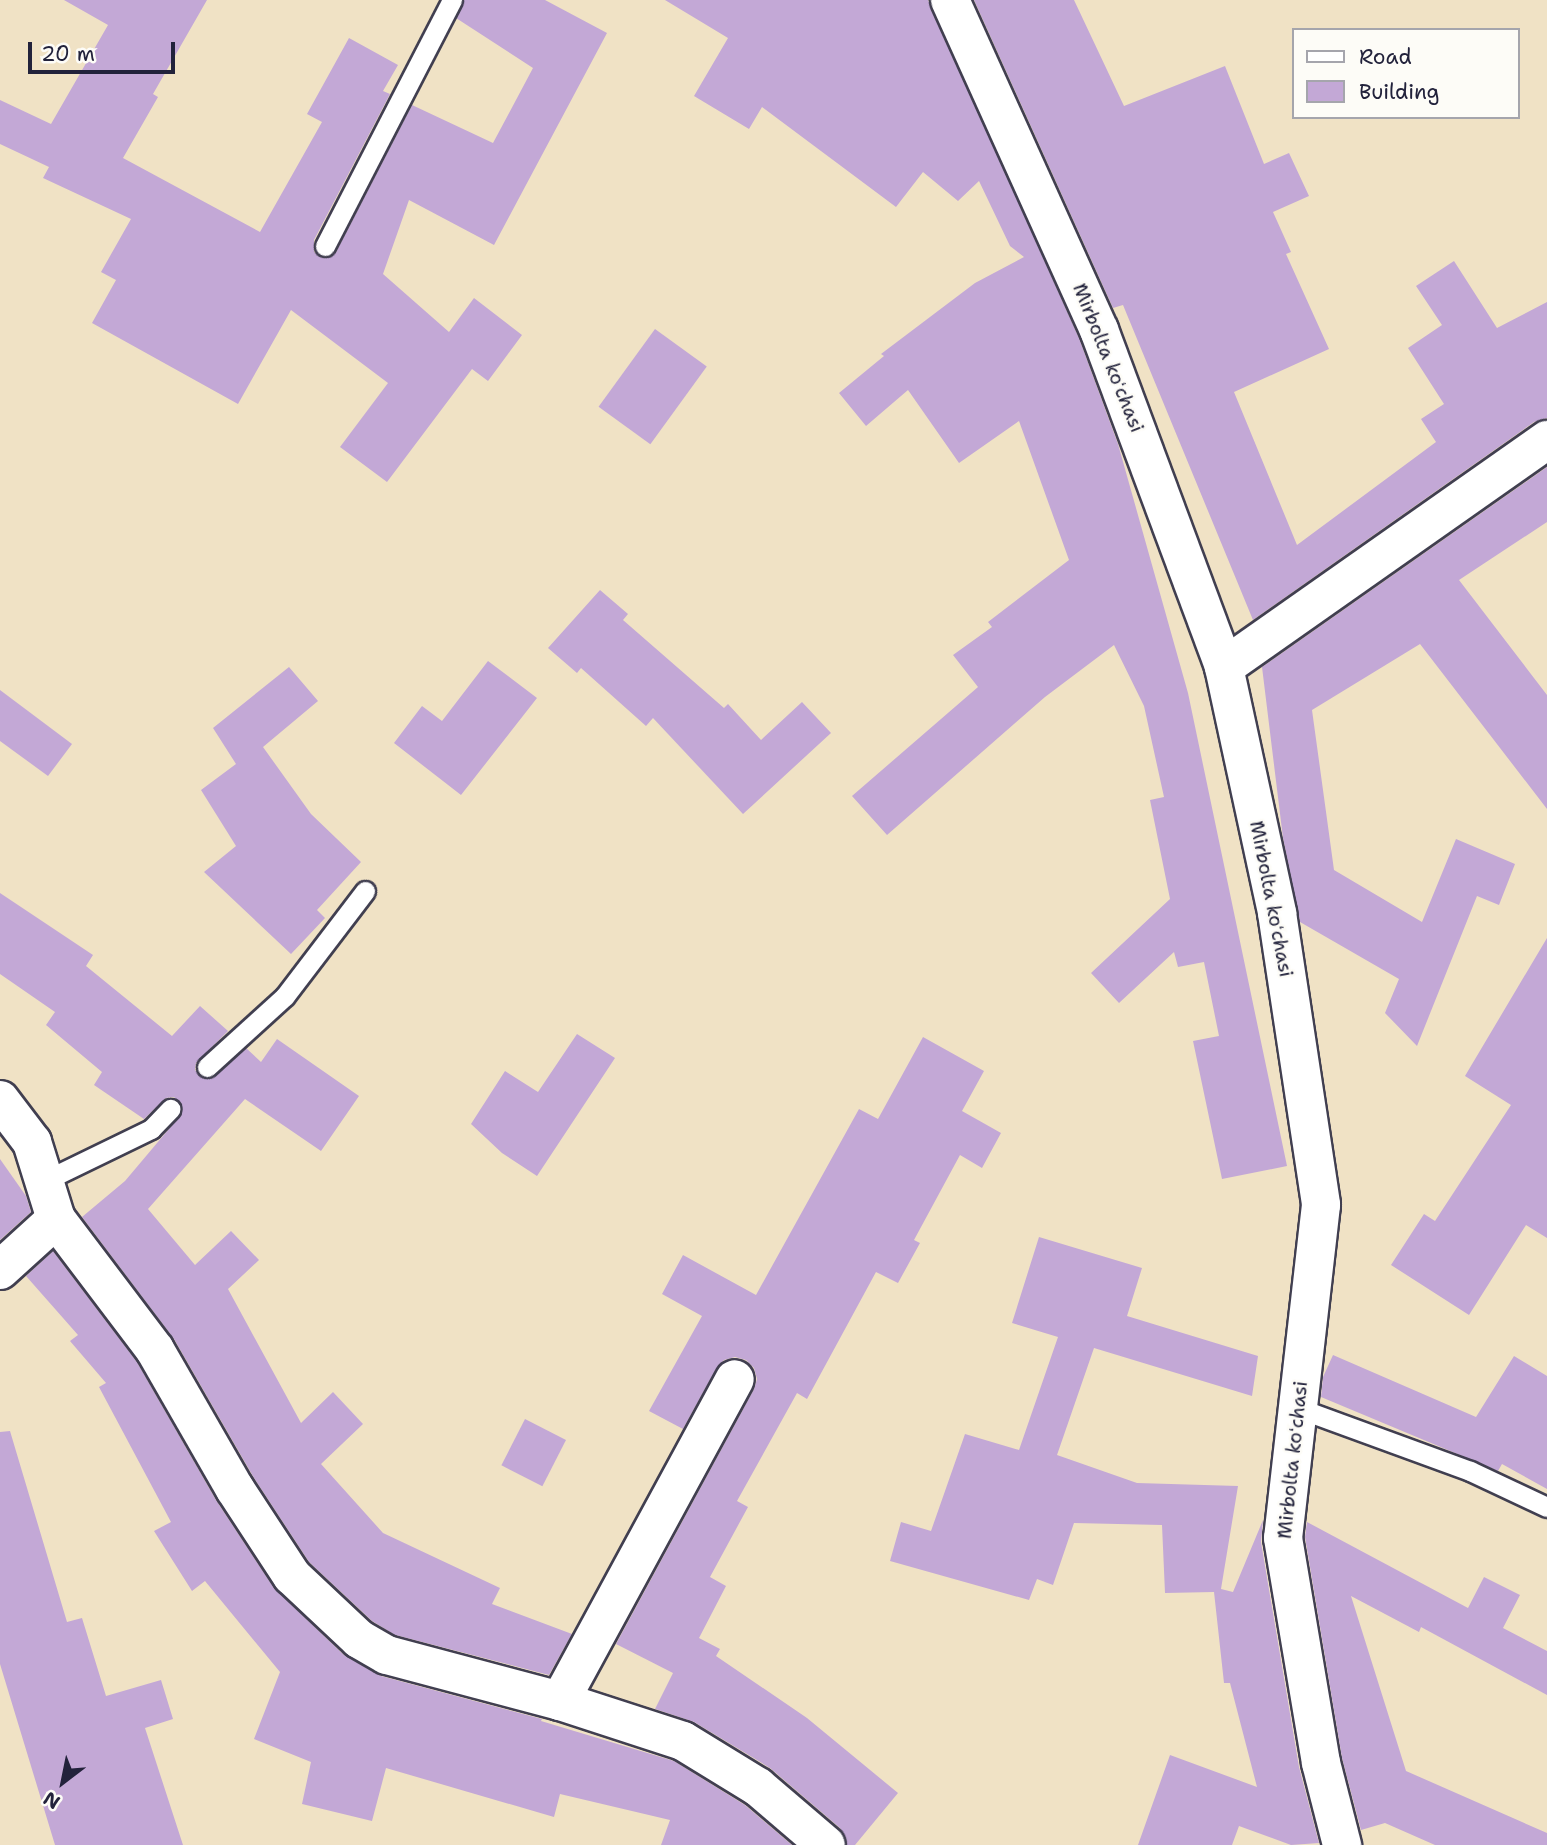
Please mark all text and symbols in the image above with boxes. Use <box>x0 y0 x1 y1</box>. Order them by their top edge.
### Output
scale bar <box>32 28 178 72</box>
legend <box>1292 28 1519 119</box>
text: 20 m <box>41 40 95 68</box>
text: Road <box>1359 43 1412 71</box>
text: Building <box>1359 78 1439 106</box>
street label: Mirbolta koʻchasi <box>1068 280 1148 436</box>
street label: Mirbolta koʻchasi <box>1245 819 1297 979</box>
street label: Mirbolta koʻchasi <box>1273 1380 1313 1540</box>
north arrow <box>28 1747 98 1817</box>
text: N <box>39 1786 65 1815</box>

